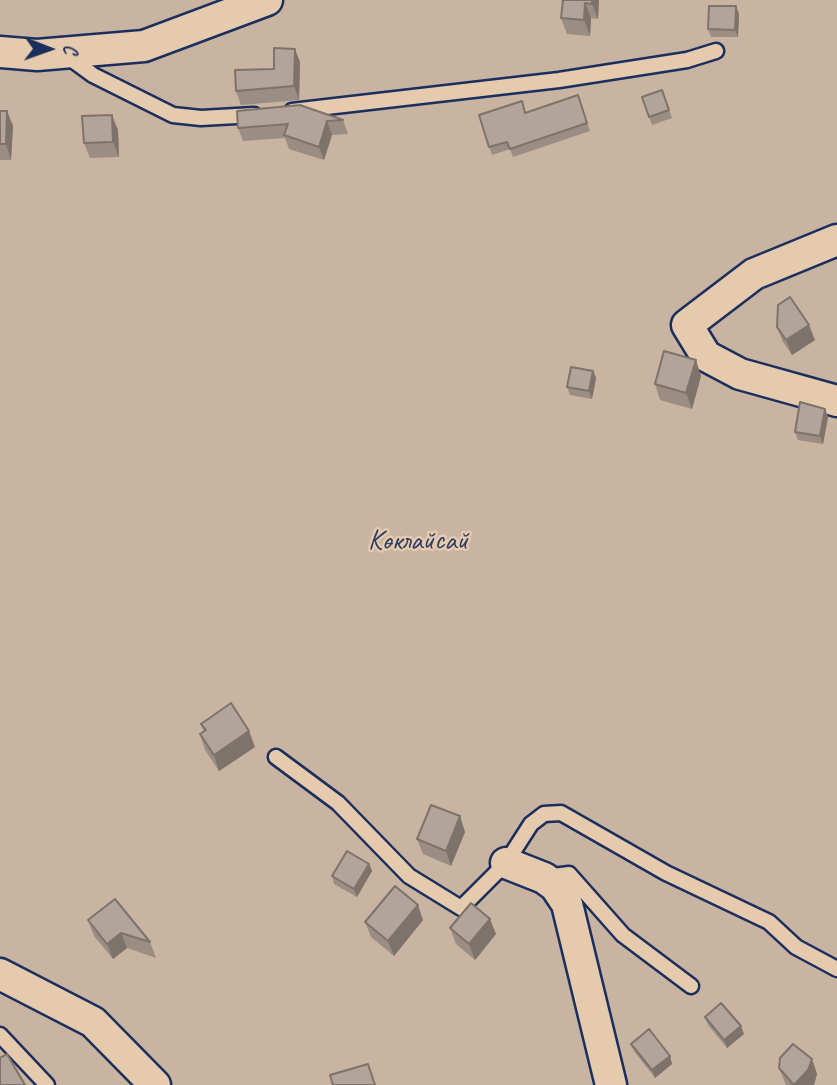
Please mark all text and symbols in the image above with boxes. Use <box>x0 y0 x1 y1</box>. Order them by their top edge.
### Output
north arrow <box>14 14 84 84</box>
text: С <box>58 44 82 54</box>
park label: Көклайсай <box>368 525 468 559</box>

